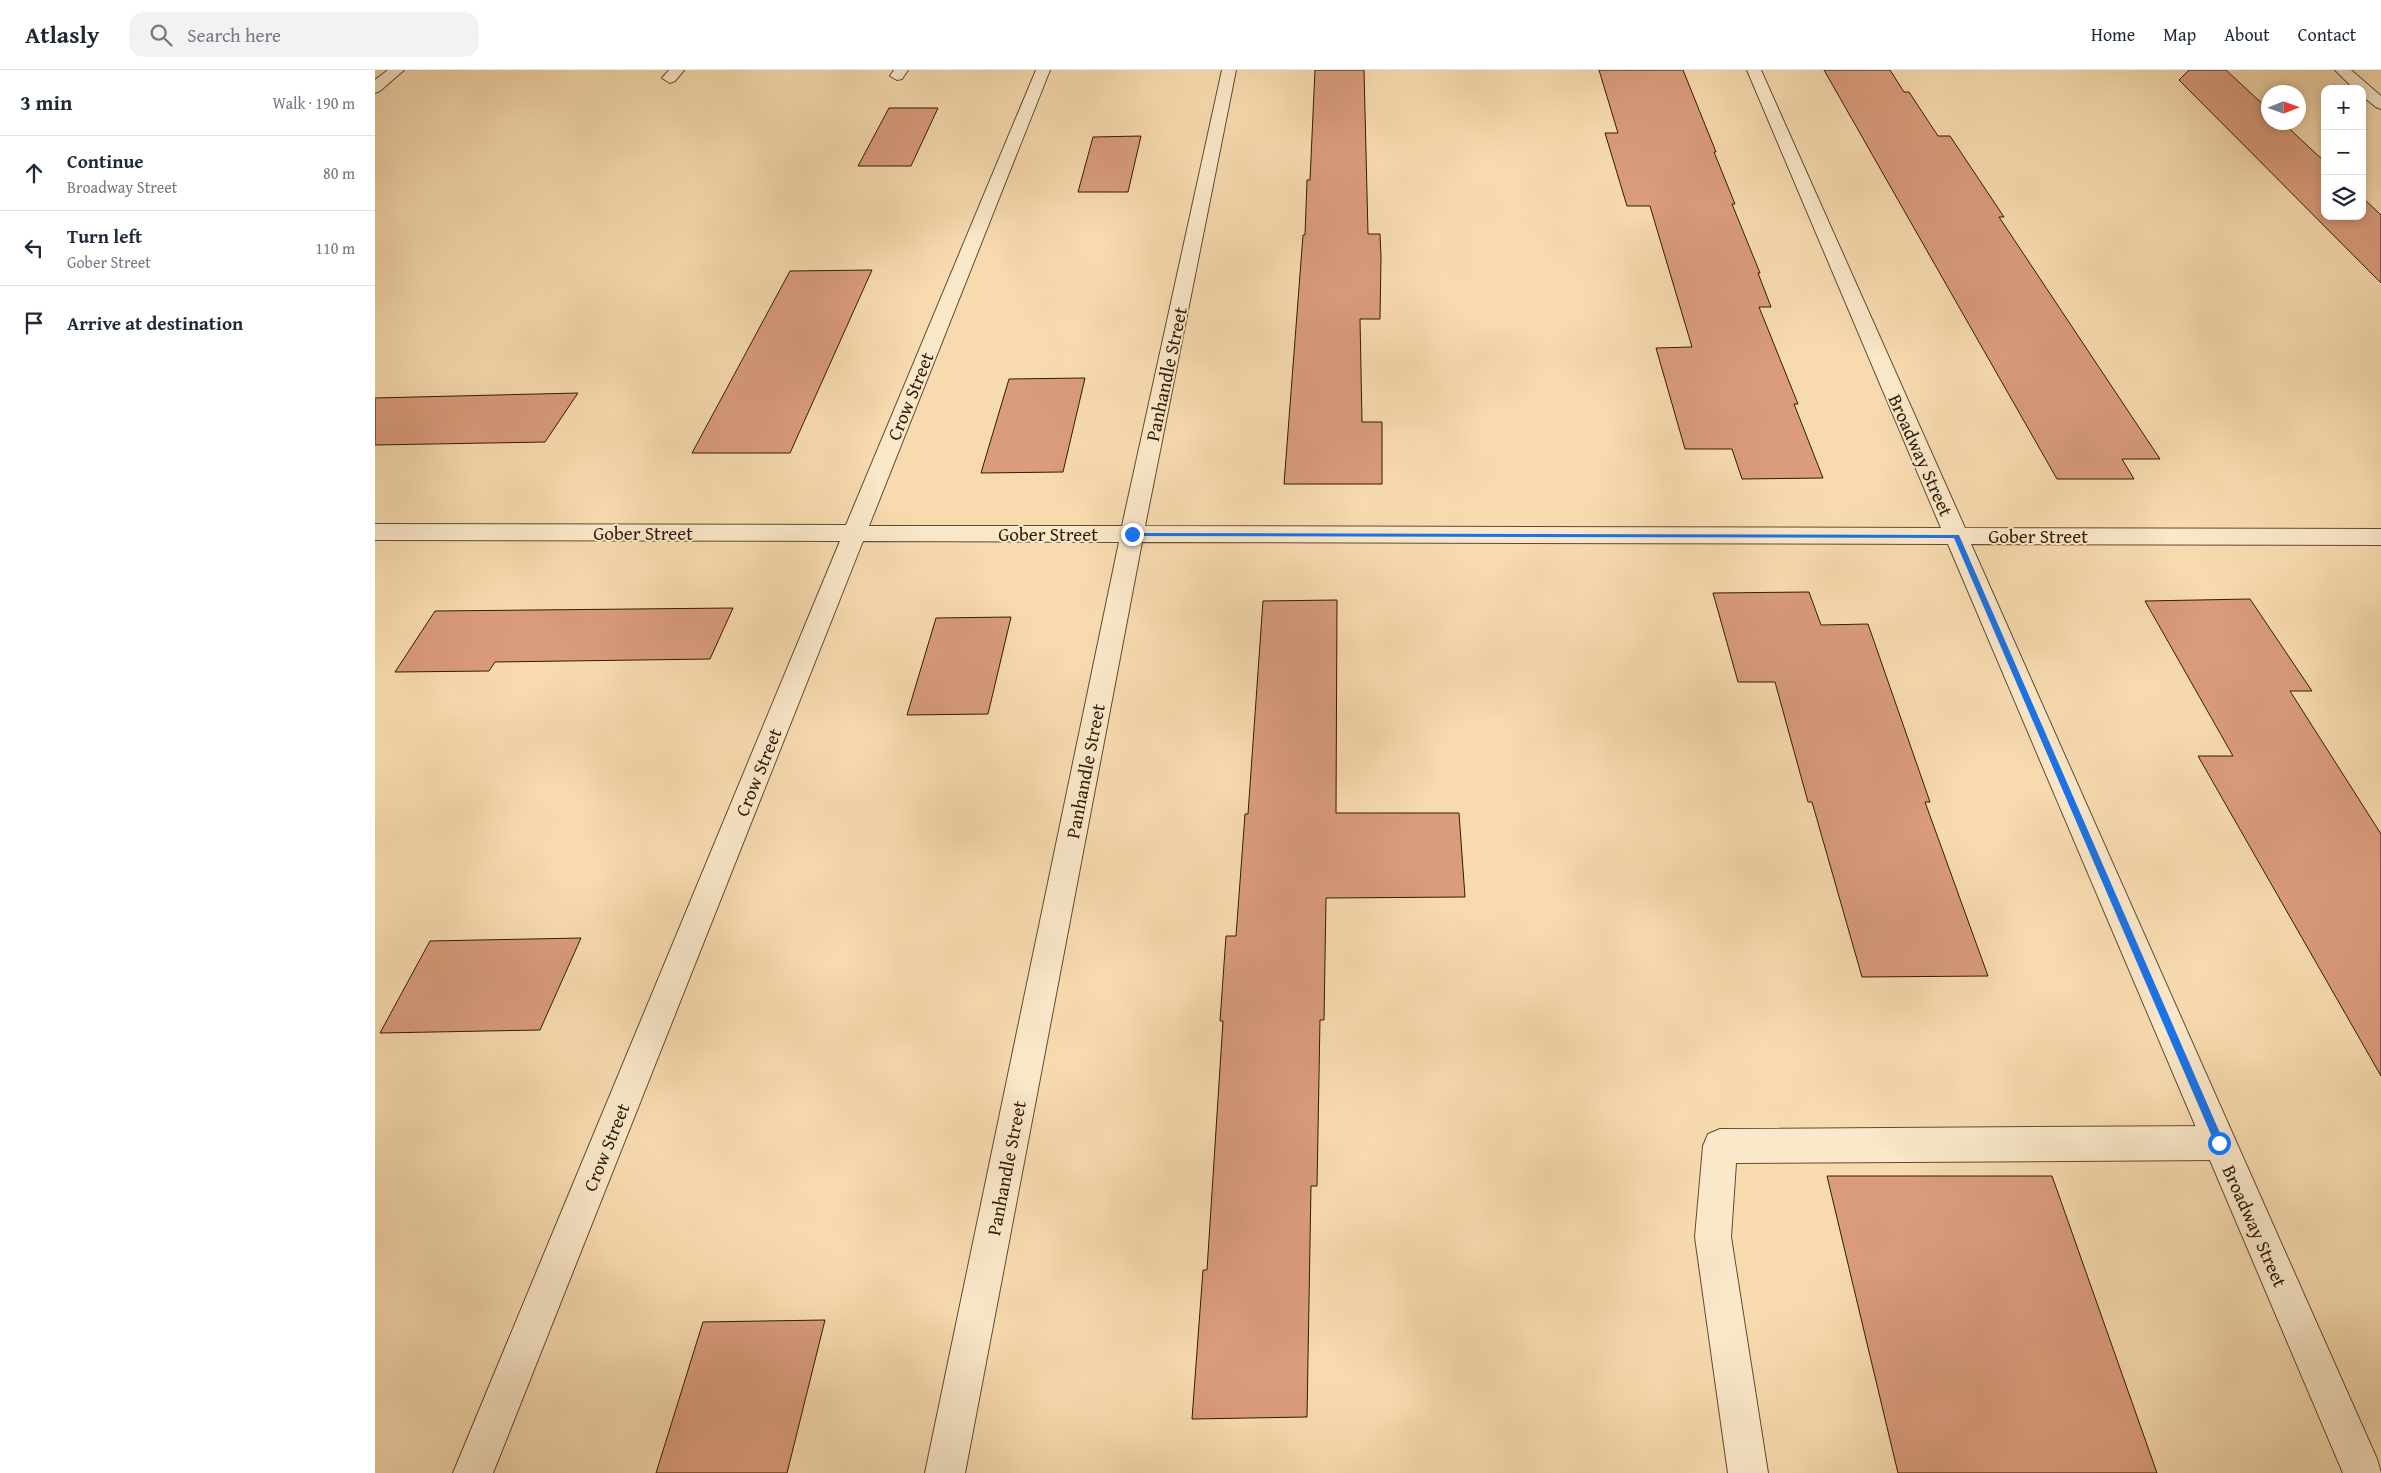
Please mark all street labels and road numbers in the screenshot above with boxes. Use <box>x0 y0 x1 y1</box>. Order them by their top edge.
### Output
street label: Panhandle Street <box>1138 304 1194 444</box>
street label: Crow Street <box>880 347 941 444</box>
street label: Broadway Street <box>1882 389 1961 521</box>
street label: Gober Street <box>593 519 693 547</box>
street label: Gober Street <box>998 520 1098 548</box>
street label: Gober Street <box>1988 522 2088 550</box>
street label: Panhandle Street <box>1058 701 1112 841</box>
street label: Crow Street <box>728 723 789 820</box>
street label: Crow Street <box>576 1098 637 1195</box>
street label: Panhandle Street <box>979 1098 1033 1238</box>
street label: Broadway Street <box>2216 1160 2295 1292</box>

